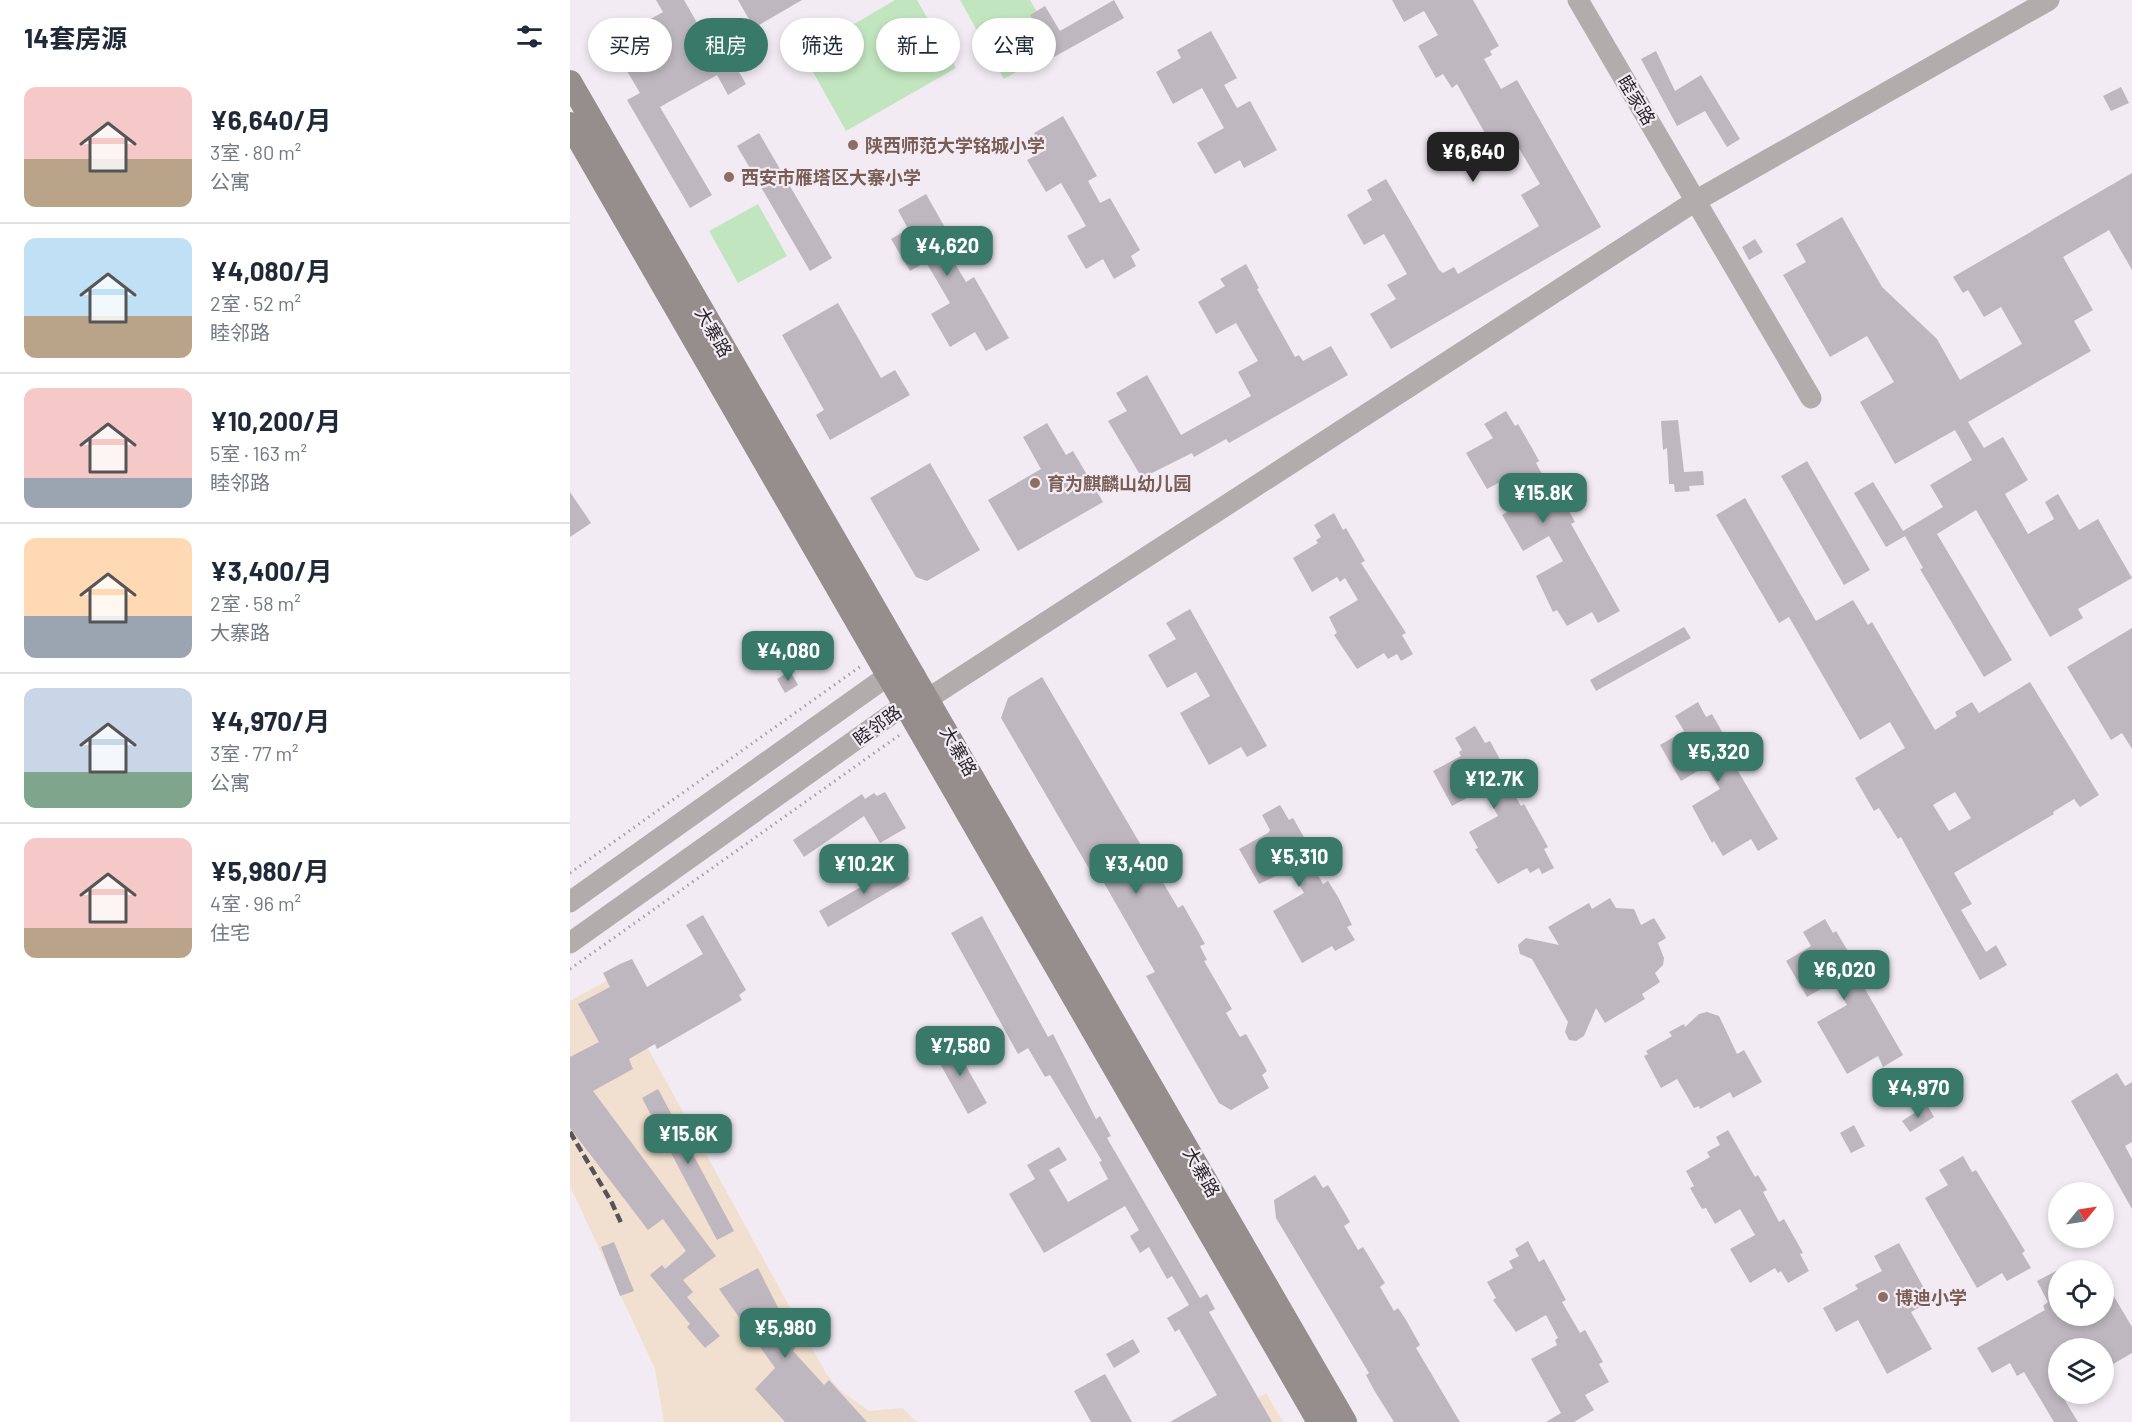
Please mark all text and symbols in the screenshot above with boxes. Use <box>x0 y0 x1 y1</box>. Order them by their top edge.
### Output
chip: 买房 <box>588 18 672 72</box>
chip: 租房 <box>684 18 768 72</box>
chip: 筛选 <box>780 18 864 72</box>
chip: 新上 <box>876 18 960 72</box>
chip: 公寓 <box>972 18 1056 72</box>
icon: filters <box>513 20 546 53</box>
text: 14套房源 <box>24 22 127 53</box>
street label: 睦家路 <box>1614 71 1660 129</box>
text: ¥6,640/月 <box>210 104 332 135</box>
icon: home <box>72 111 144 183</box>
pin: ¥6,640 <box>1424 132 1522 183</box>
place label: 陕西师范大学铭城小学 <box>865 134 1045 156</box>
marker: 陕西师范大学铭城小学 <box>846 138 860 152</box>
text: ¥6,640 <box>1441 139 1505 163</box>
text: 3室 · 80 m² <box>210 140 301 164</box>
place label: 西安市雁塔区大寨小学 <box>741 166 921 188</box>
text: 公寓 <box>210 169 250 193</box>
marker: 西安市雁塔区大寨小学 <box>722 170 736 184</box>
pin: ¥4,620 <box>898 226 996 277</box>
text: ¥4,620 <box>915 233 979 257</box>
text: ¥4,080/月 <box>210 255 332 286</box>
icon: home <box>72 262 144 334</box>
text: 2室 · 52 m² <box>210 291 301 315</box>
street label: 大寨路 <box>691 303 737 361</box>
text: 睦邻路 <box>210 320 270 344</box>
text: ¥10,200/月 <box>210 405 341 436</box>
icon: home <box>72 412 144 484</box>
text: 5室 · 163 m² <box>210 441 307 465</box>
text: 睦邻路 <box>210 470 270 494</box>
place label: 育为麒麟山幼儿园 <box>1047 472 1191 494</box>
pin: ¥15.8K <box>1494 473 1592 524</box>
marker: 育为麒麟山幼儿园 <box>1028 476 1042 490</box>
text: ¥15.8K <box>1513 480 1573 504</box>
text: ¥3,400/月 <box>210 555 332 586</box>
icon: home <box>72 562 144 634</box>
text: 2室 · 58 m² <box>210 591 301 615</box>
text: 大寨路 <box>210 620 270 644</box>
pin: ¥4,080 <box>739 631 837 682</box>
text: ¥4,080 <box>756 638 820 662</box>
street label: 睦邻路 <box>849 700 905 750</box>
text: ¥4,970/月 <box>210 705 330 736</box>
icon: home <box>72 712 144 784</box>
street label: 大寨路 <box>936 722 982 780</box>
pin: ¥5,320 <box>1669 732 1767 783</box>
text: ¥5,320 <box>1686 739 1750 763</box>
text: 3室 · 77 m² <box>210 741 298 765</box>
pin: ¥12.7K <box>1445 759 1543 810</box>
text: ¥12.7K <box>1464 766 1524 790</box>
text: 公寓 <box>210 770 250 794</box>
pin: ¥5,310 <box>1250 837 1348 888</box>
pin: ¥10.2K <box>815 844 913 895</box>
pin: ¥3,400 <box>1087 844 1185 895</box>
text: ¥5,310 <box>1269 844 1329 868</box>
text: ¥10.2K <box>833 851 895 875</box>
text: ¥3,400 <box>1104 851 1168 875</box>
text: ¥5,980/月 <box>210 855 330 886</box>
icon: home <box>72 862 144 934</box>
text: 4室 · 96 m² <box>210 891 301 915</box>
text: 住宅 <box>210 920 250 944</box>
pin: ¥6,020 <box>1795 950 1893 1001</box>
text: ¥6,020 <box>1812 957 1876 981</box>
pin: ¥7,580 <box>911 1026 1009 1077</box>
text: ¥7,580 <box>930 1033 990 1057</box>
pin: ¥4,970 <box>1869 1068 1967 1119</box>
text: ¥4,970 <box>1886 1075 1950 1099</box>
pin: ¥15.6K <box>639 1114 737 1165</box>
text: ¥15.6K <box>658 1121 718 1145</box>
street label: 大寨路 <box>1179 1143 1225 1201</box>
north arrow <box>2048 1182 2114 1248</box>
map controls <box>2048 1182 2114 1404</box>
button: locate <box>2048 1260 2114 1326</box>
place label: 博迪小学 <box>1895 1286 1967 1308</box>
marker: 博迪小学 <box>1876 1290 1890 1304</box>
pin: ¥5,980 <box>736 1308 834 1359</box>
text: ¥5,980 <box>754 1315 816 1339</box>
button: layers <box>2048 1338 2114 1404</box>

